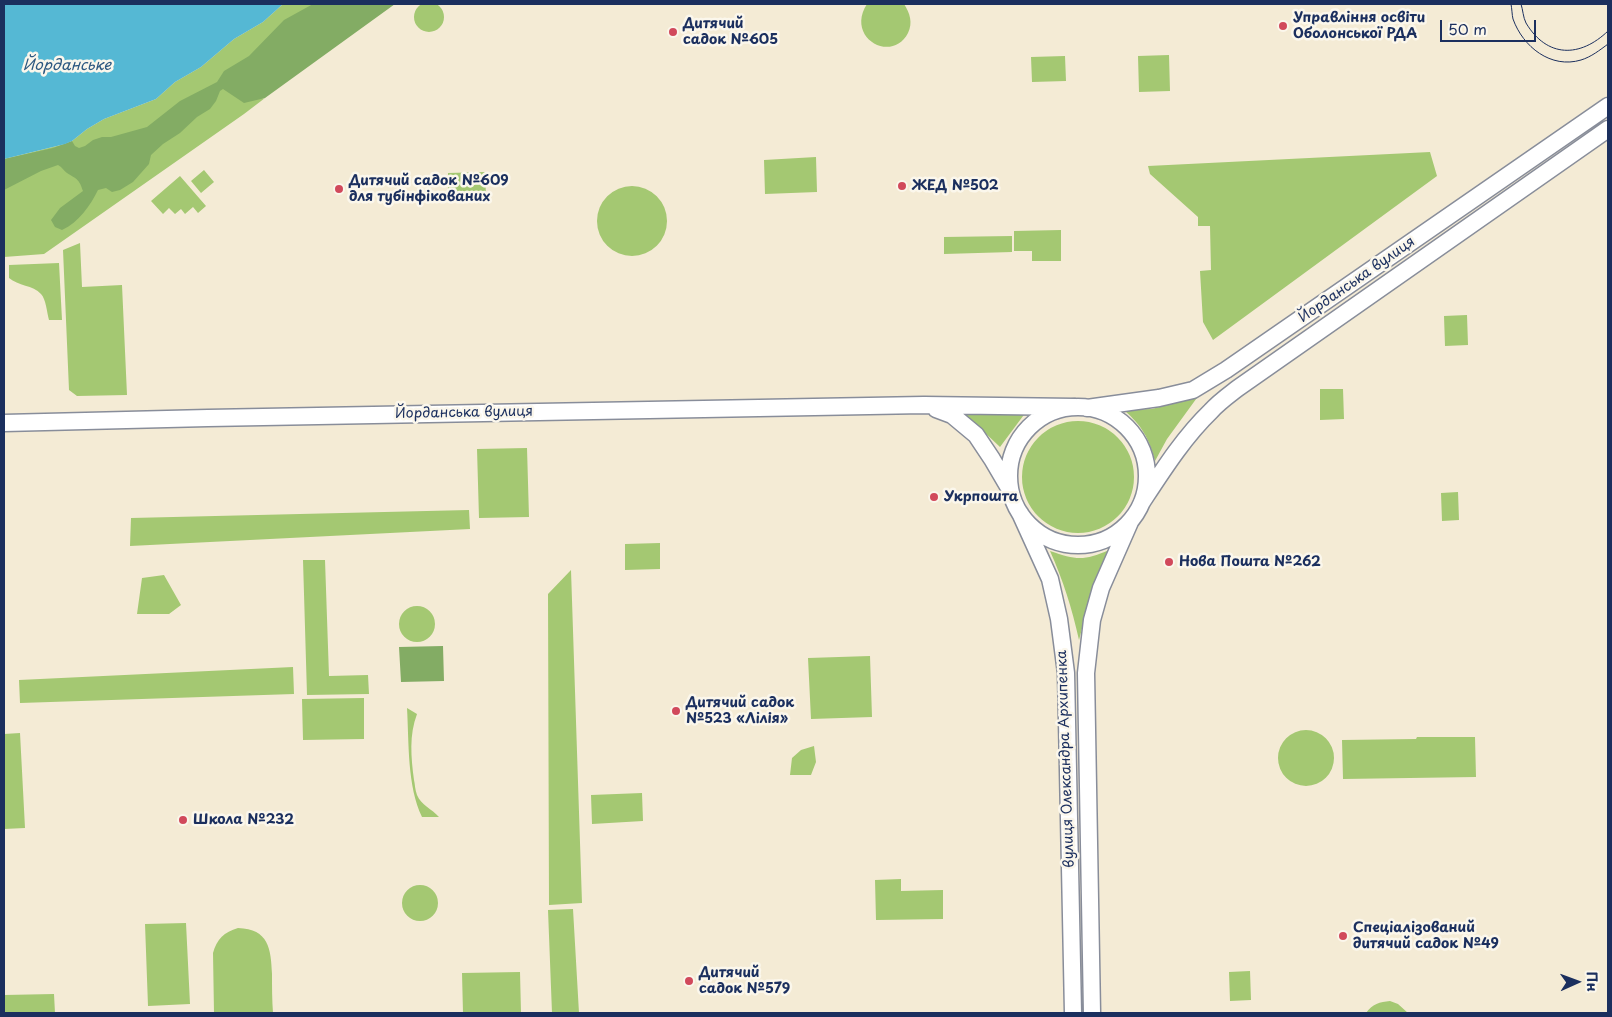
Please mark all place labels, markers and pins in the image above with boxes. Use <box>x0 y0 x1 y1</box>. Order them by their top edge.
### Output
place label: Управління освіти Оболонської РДА <box>1293 10 1425 42</box>
place label: Дитячий садок №605 <box>683 16 778 48</box>
marker: Управління освіти Оболонської РДА <box>1277 20 1289 32</box>
marker: Дитячий садок №605 <box>667 26 679 38</box>
place label: Дитячий садок №609 для тубінфікованих <box>349 173 509 206</box>
place label: ЖЕД №502 <box>912 178 999 194</box>
marker: ЖЕД №502 <box>896 180 908 192</box>
marker: Дитячий садок №609 для тубінфікованих <box>333 183 345 195</box>
place label: Укрпошта <box>944 489 1019 505</box>
marker: Укрпошта <box>928 491 940 503</box>
place label: Нова Пошта №262 <box>1179 554 1321 570</box>
marker: Нова Пошта №262 <box>1163 556 1175 568</box>
place label: Дитячий садок №523 «Лілія» <box>686 695 794 728</box>
marker: Дитячий садок №523 «Лілія» <box>670 705 682 717</box>
place label: Школа №232 <box>193 812 294 828</box>
marker: Школа №232 <box>177 814 189 826</box>
place label: Спеціалізований дитячий садок №49 <box>1353 920 1499 952</box>
marker: Спеціалізований дитячий садок №49 <box>1337 930 1349 942</box>
place label: Дитячий садок №579 <box>699 965 790 998</box>
marker: Дитячий садок №579 <box>683 975 695 987</box>

